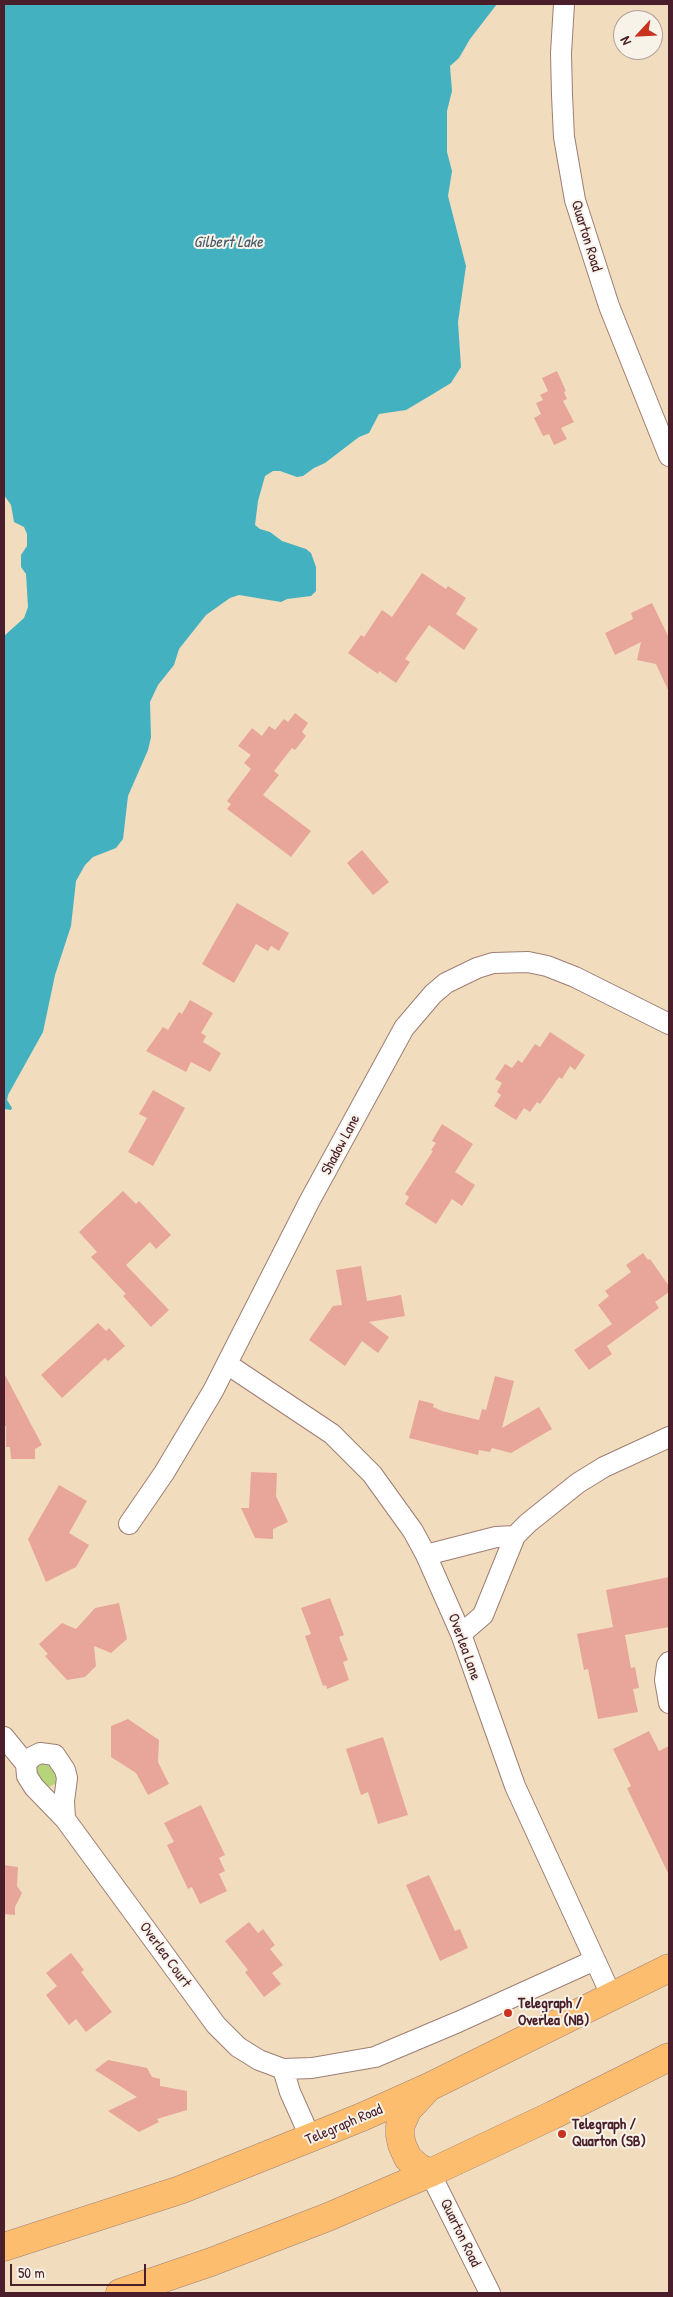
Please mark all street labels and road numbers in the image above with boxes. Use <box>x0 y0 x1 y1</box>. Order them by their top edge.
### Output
street label: Quarton Road <box>567 198 605 274</box>
street label: Shadow Lane <box>318 1112 364 1178</box>
street label: Overlea Lane <box>444 1611 484 1683</box>
street label: Overlea Court <box>135 1919 195 1991</box>
street label: Telegraph Road <box>303 2101 385 2149</box>
street label: Quarton Road <box>436 2196 484 2270</box>

